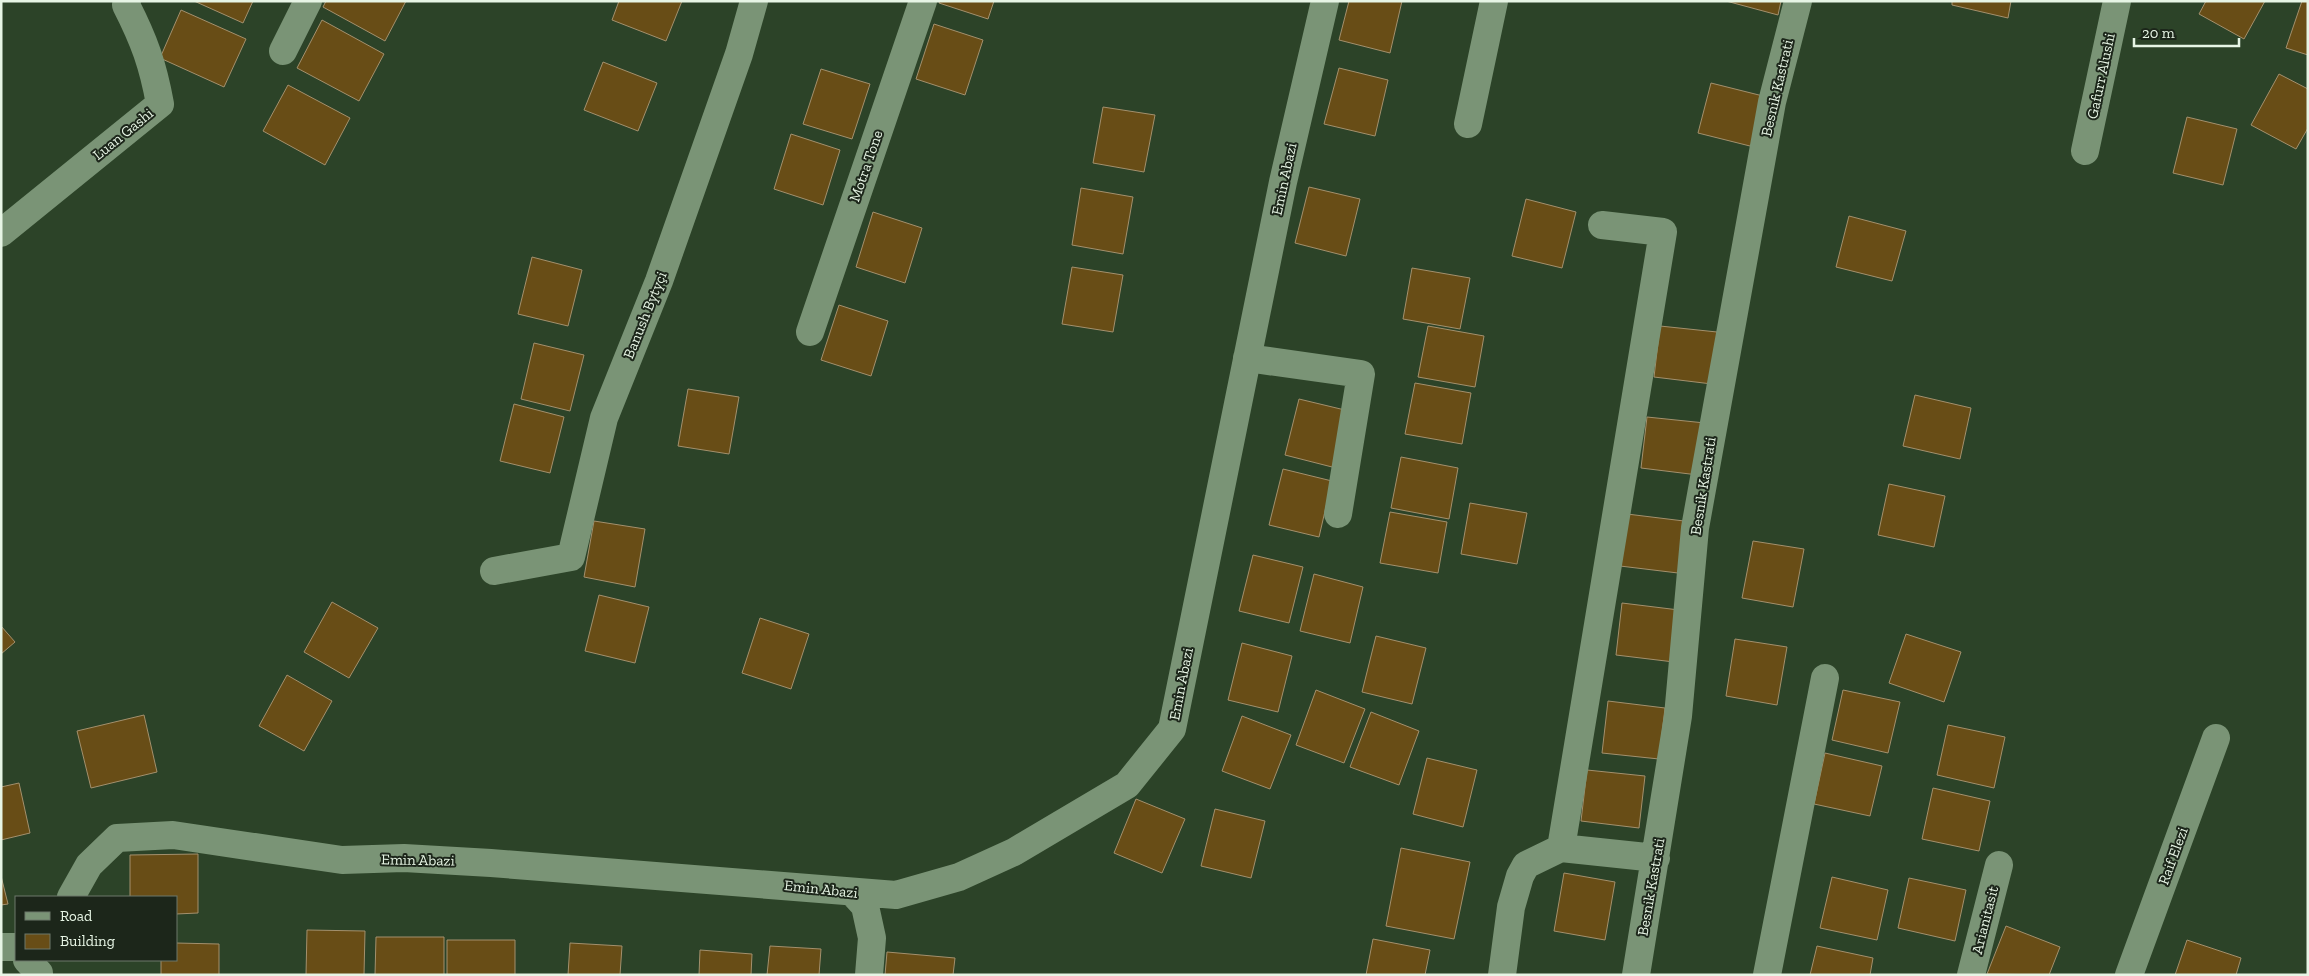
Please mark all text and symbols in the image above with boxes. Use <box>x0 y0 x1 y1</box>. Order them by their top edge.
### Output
scale bar <box>2134 15 2239 47</box>
text: 20 m <box>2142 24 2175 42</box>
street label: Gafurr Alushi <box>2083 31 2119 121</box>
street label: Besnik Kastrati <box>1757 38 1797 138</box>
street label: Luan Gashi <box>89 104 157 164</box>
street label: Motra Tone <box>845 128 887 204</box>
street label: Emin Abazi <box>1268 141 1300 217</box>
street label: Banush Bytyçi <box>619 269 671 361</box>
street label: Besnik Kastrati <box>1686 436 1720 536</box>
street label: Emin Abazi <box>1165 646 1197 722</box>
street label: Raif Elezi <box>2154 825 2192 887</box>
street label: Besnik Kastrati <box>1634 837 1668 937</box>
street label: Emin Abazi <box>381 850 455 870</box>
street label: Emin Abazi <box>783 876 859 902</box>
street label: Arianitasit <box>1968 884 2002 956</box>
legend <box>15 896 178 961</box>
text: Road <box>60 907 93 925</box>
text: Building <box>60 932 115 950</box>

